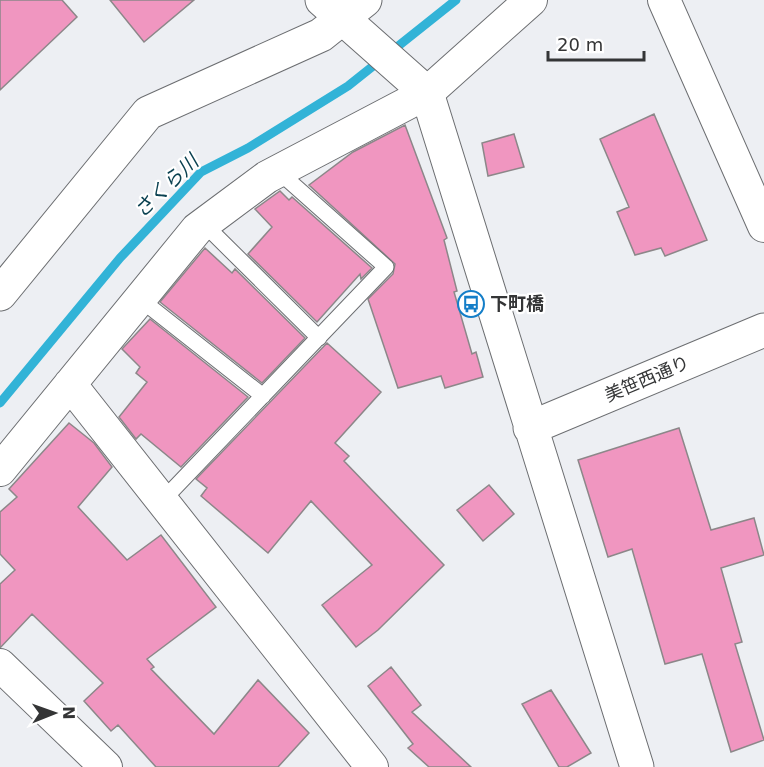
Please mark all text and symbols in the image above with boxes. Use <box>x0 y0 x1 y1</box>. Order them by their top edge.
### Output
scale bar <box>548 24 644 62</box>
text: 20 m <box>557 34 603 55</box>
water label: さくら川 <box>129 148 205 222</box>
bus stop icon: 下町橋 <box>456 289 486 319</box>
place label: 下町橋 <box>490 293 544 314</box>
street label: 美笹西通り <box>601 351 692 406</box>
north arrow <box>24 683 84 743</box>
text: N <box>59 706 78 720</box>

